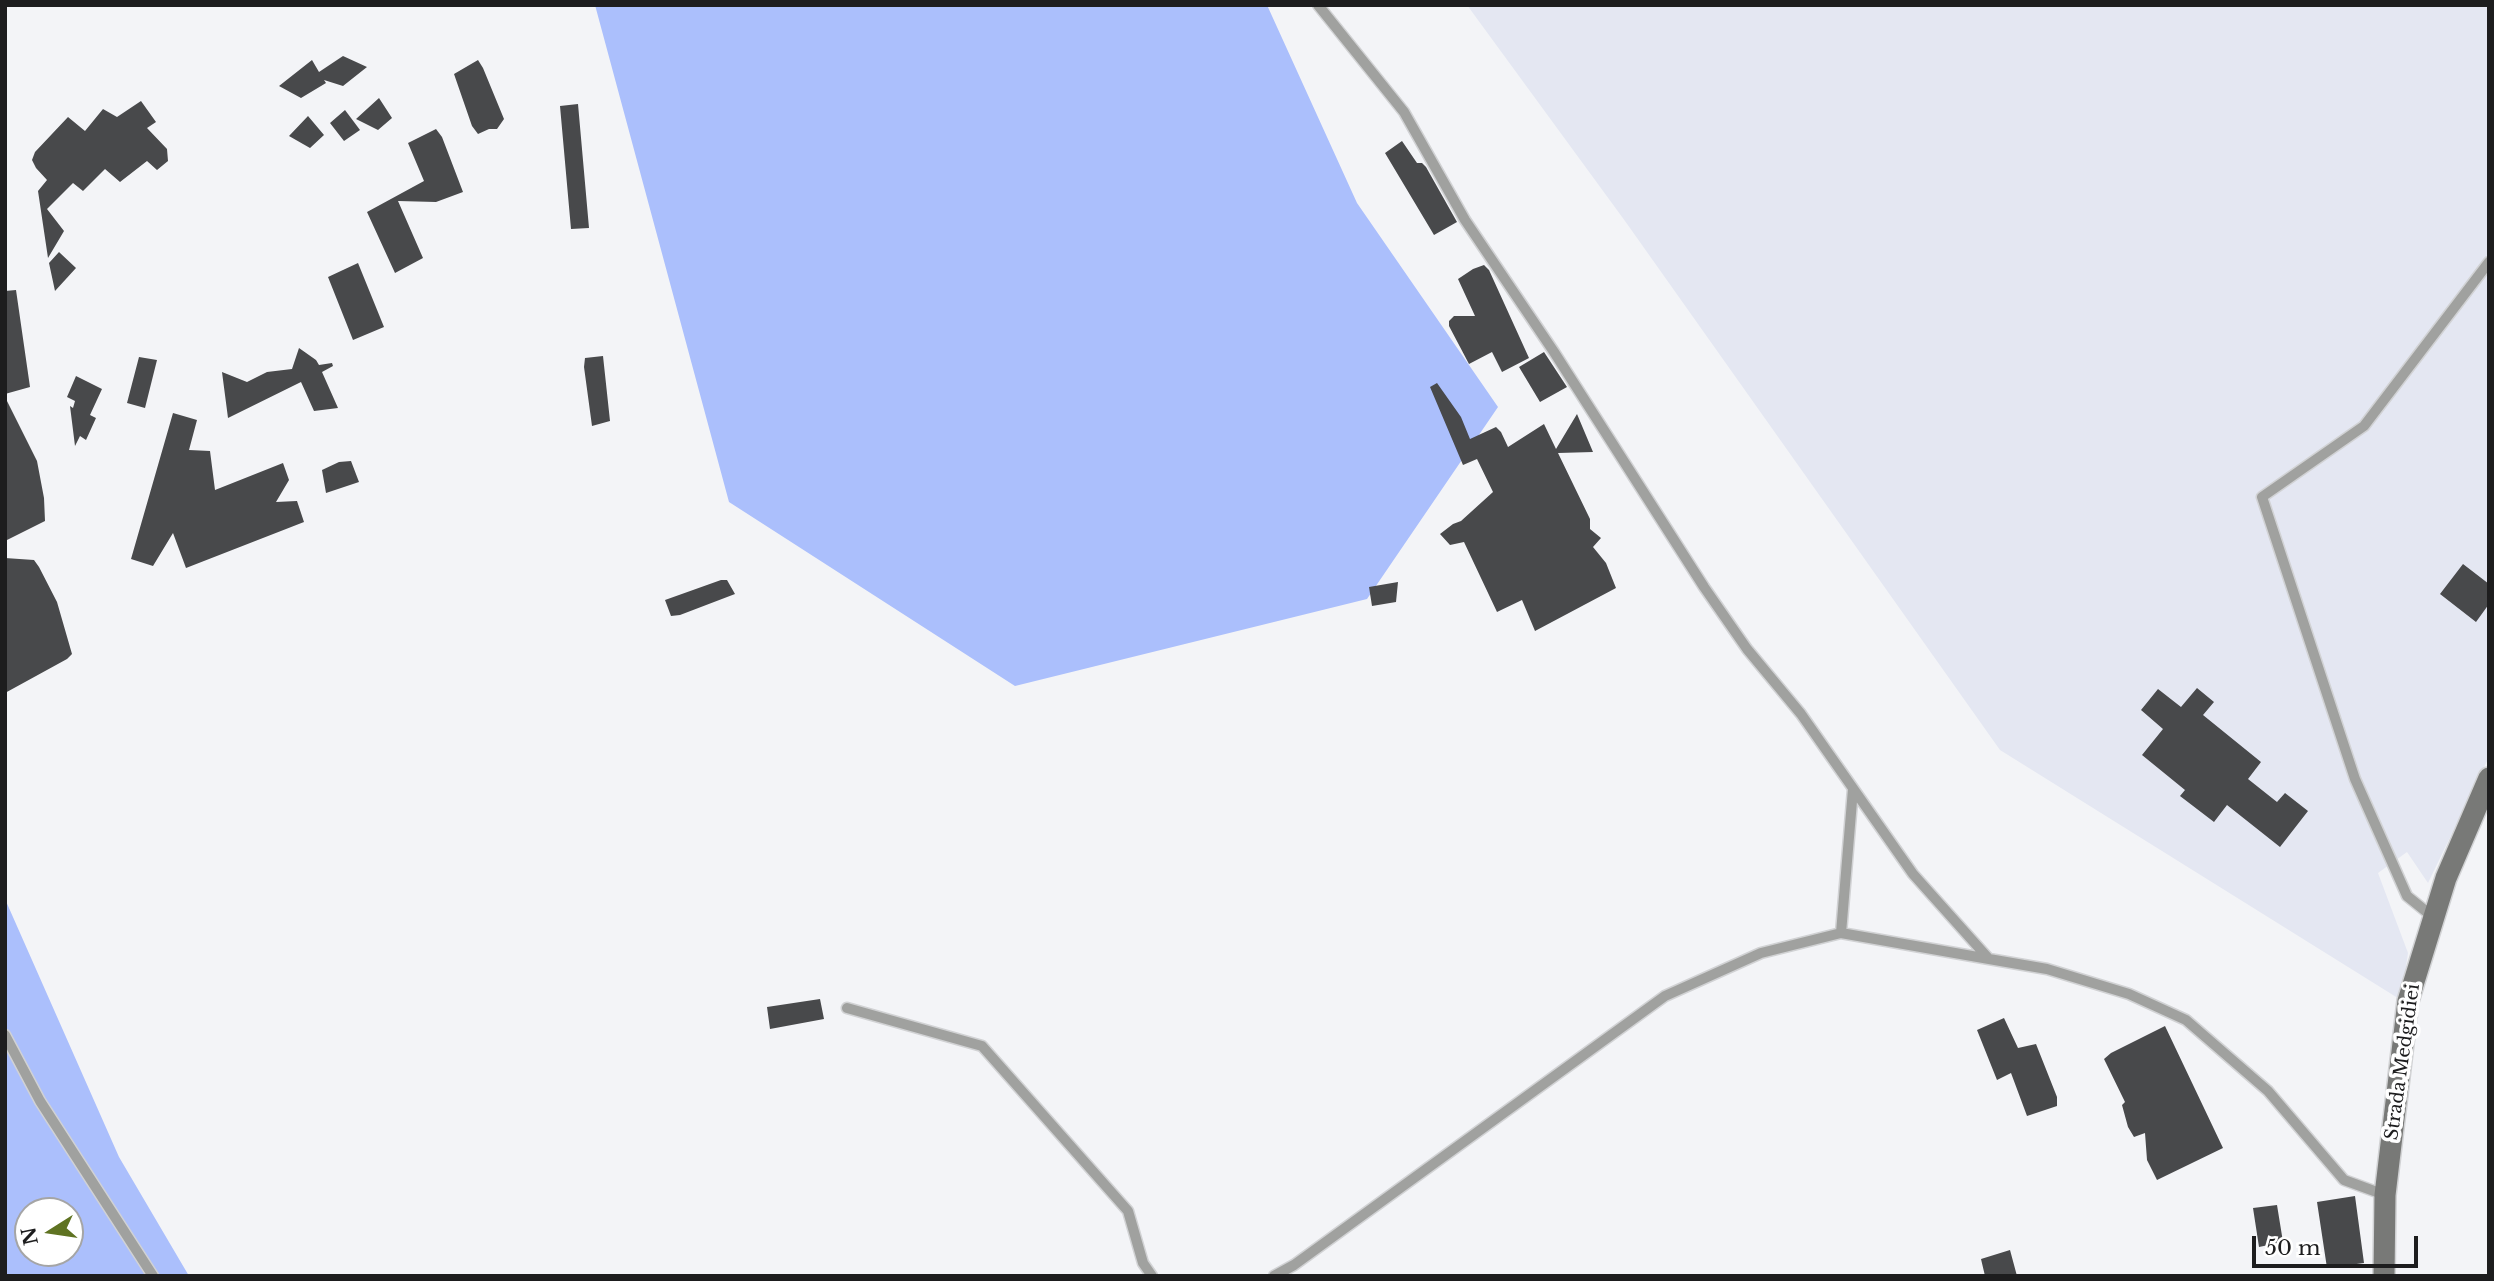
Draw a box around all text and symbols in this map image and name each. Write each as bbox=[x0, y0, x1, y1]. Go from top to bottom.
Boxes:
street label: Strada Medgidiei bbox=[2381, 983, 2425, 1141]
north arrow bbox=[14, 1197, 84, 1267]
scale bar bbox=[2256, 1222, 2422, 1266]
text: N bbox=[17, 1225, 43, 1247]
text: 50 m bbox=[2265, 1235, 2320, 1261]

